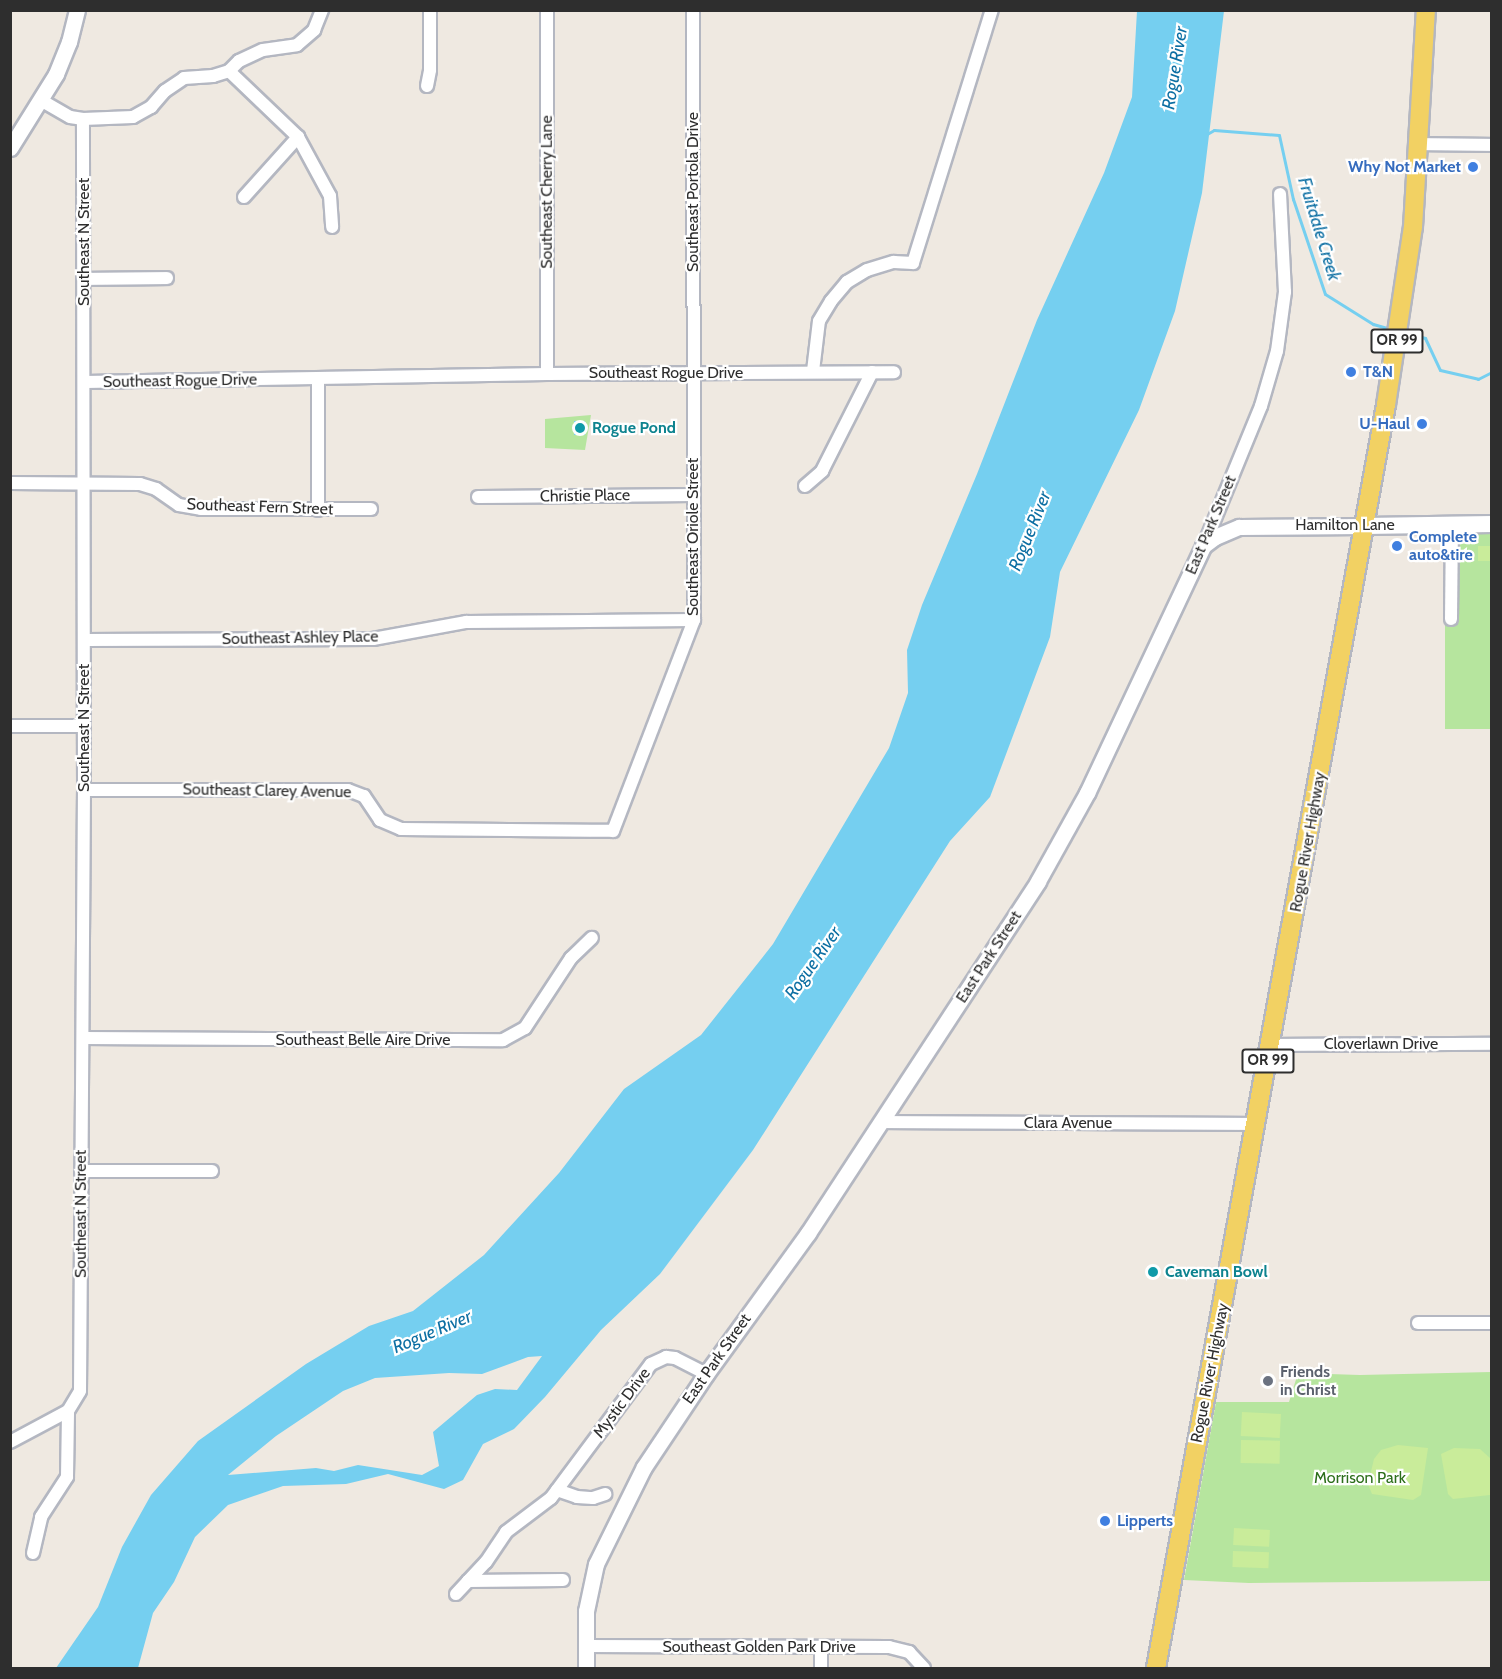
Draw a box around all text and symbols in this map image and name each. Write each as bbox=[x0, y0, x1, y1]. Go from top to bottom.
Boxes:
water label: Rogue River bbox=[1158, 25, 1192, 111]
street label: Southeast Portola Drive bbox=[683, 112, 703, 272]
street label: Southeast Cherry Lane bbox=[537, 115, 557, 269]
place label: Why Not Market bbox=[1348, 157, 1461, 177]
marker: Why Not Market bbox=[1466, 160, 1480, 174]
water label: Fruitdale Creek bbox=[1293, 175, 1345, 283]
street label: Southeast N Street bbox=[74, 178, 94, 306]
road number: OR 99 bbox=[1370, 329, 1424, 353]
place label: T&N bbox=[1363, 362, 1393, 382]
street label: Southeast Rogue Drive bbox=[589, 363, 743, 383]
marker: T&N bbox=[1344, 365, 1358, 379]
street label: Southeast Rogue Drive bbox=[103, 370, 257, 392]
place label: U-Haul bbox=[1359, 414, 1410, 434]
marker: U-Haul bbox=[1415, 417, 1429, 431]
place label: Rogue Pond bbox=[592, 418, 676, 438]
marker: Rogue Pond bbox=[573, 421, 587, 435]
street label: Southeast Oriole Street bbox=[683, 458, 703, 616]
street label: East Park Street bbox=[1182, 473, 1240, 577]
street label: Christie Place bbox=[540, 486, 630, 506]
water label: Rogue River bbox=[1004, 488, 1056, 574]
street label: Southeast Fern Street bbox=[186, 495, 334, 519]
street label: Hamilton Lane bbox=[1295, 515, 1395, 535]
place label: Complete auto&tire bbox=[1409, 527, 1477, 565]
marker: Complete auto&tire bbox=[1390, 539, 1404, 553]
street label: Southeast Ashley Place bbox=[222, 627, 378, 649]
street label: Southeast N Street bbox=[74, 664, 94, 792]
street label: Rogue River Highway bbox=[1286, 770, 1330, 914]
street label: Southeast Clarey Avenue bbox=[182, 780, 352, 802]
street label: East Park Street bbox=[952, 907, 1026, 1007]
water label: Rogue River bbox=[780, 923, 846, 1003]
street label: Southeast Belle Aire Drive bbox=[276, 1030, 450, 1050]
street label: Cloverlawn Drive bbox=[1324, 1034, 1438, 1054]
road number: OR 99 bbox=[1241, 1049, 1295, 1073]
street label: Clara Avenue bbox=[1024, 1113, 1112, 1133]
street label: Southeast N Street bbox=[71, 1150, 91, 1278]
place label: Caveman Bowl bbox=[1165, 1262, 1268, 1282]
marker: Caveman Bowl bbox=[1146, 1265, 1160, 1279]
street label: Rogue River Highway bbox=[1187, 1302, 1233, 1444]
water label: Rogue River bbox=[389, 1306, 475, 1358]
street label: East Park Street bbox=[679, 1310, 755, 1408]
place label: Friends in Christ bbox=[1280, 1362, 1336, 1400]
street label: Mystic Drive bbox=[589, 1364, 655, 1442]
marker: Friends in Christ bbox=[1261, 1374, 1275, 1388]
park label: Morrison Park bbox=[1314, 1468, 1406, 1488]
place label: Lipperts bbox=[1117, 1511, 1173, 1531]
marker: Lipperts bbox=[1098, 1514, 1112, 1528]
street label: Southeast Golden Park Drive bbox=[662, 1637, 856, 1657]

